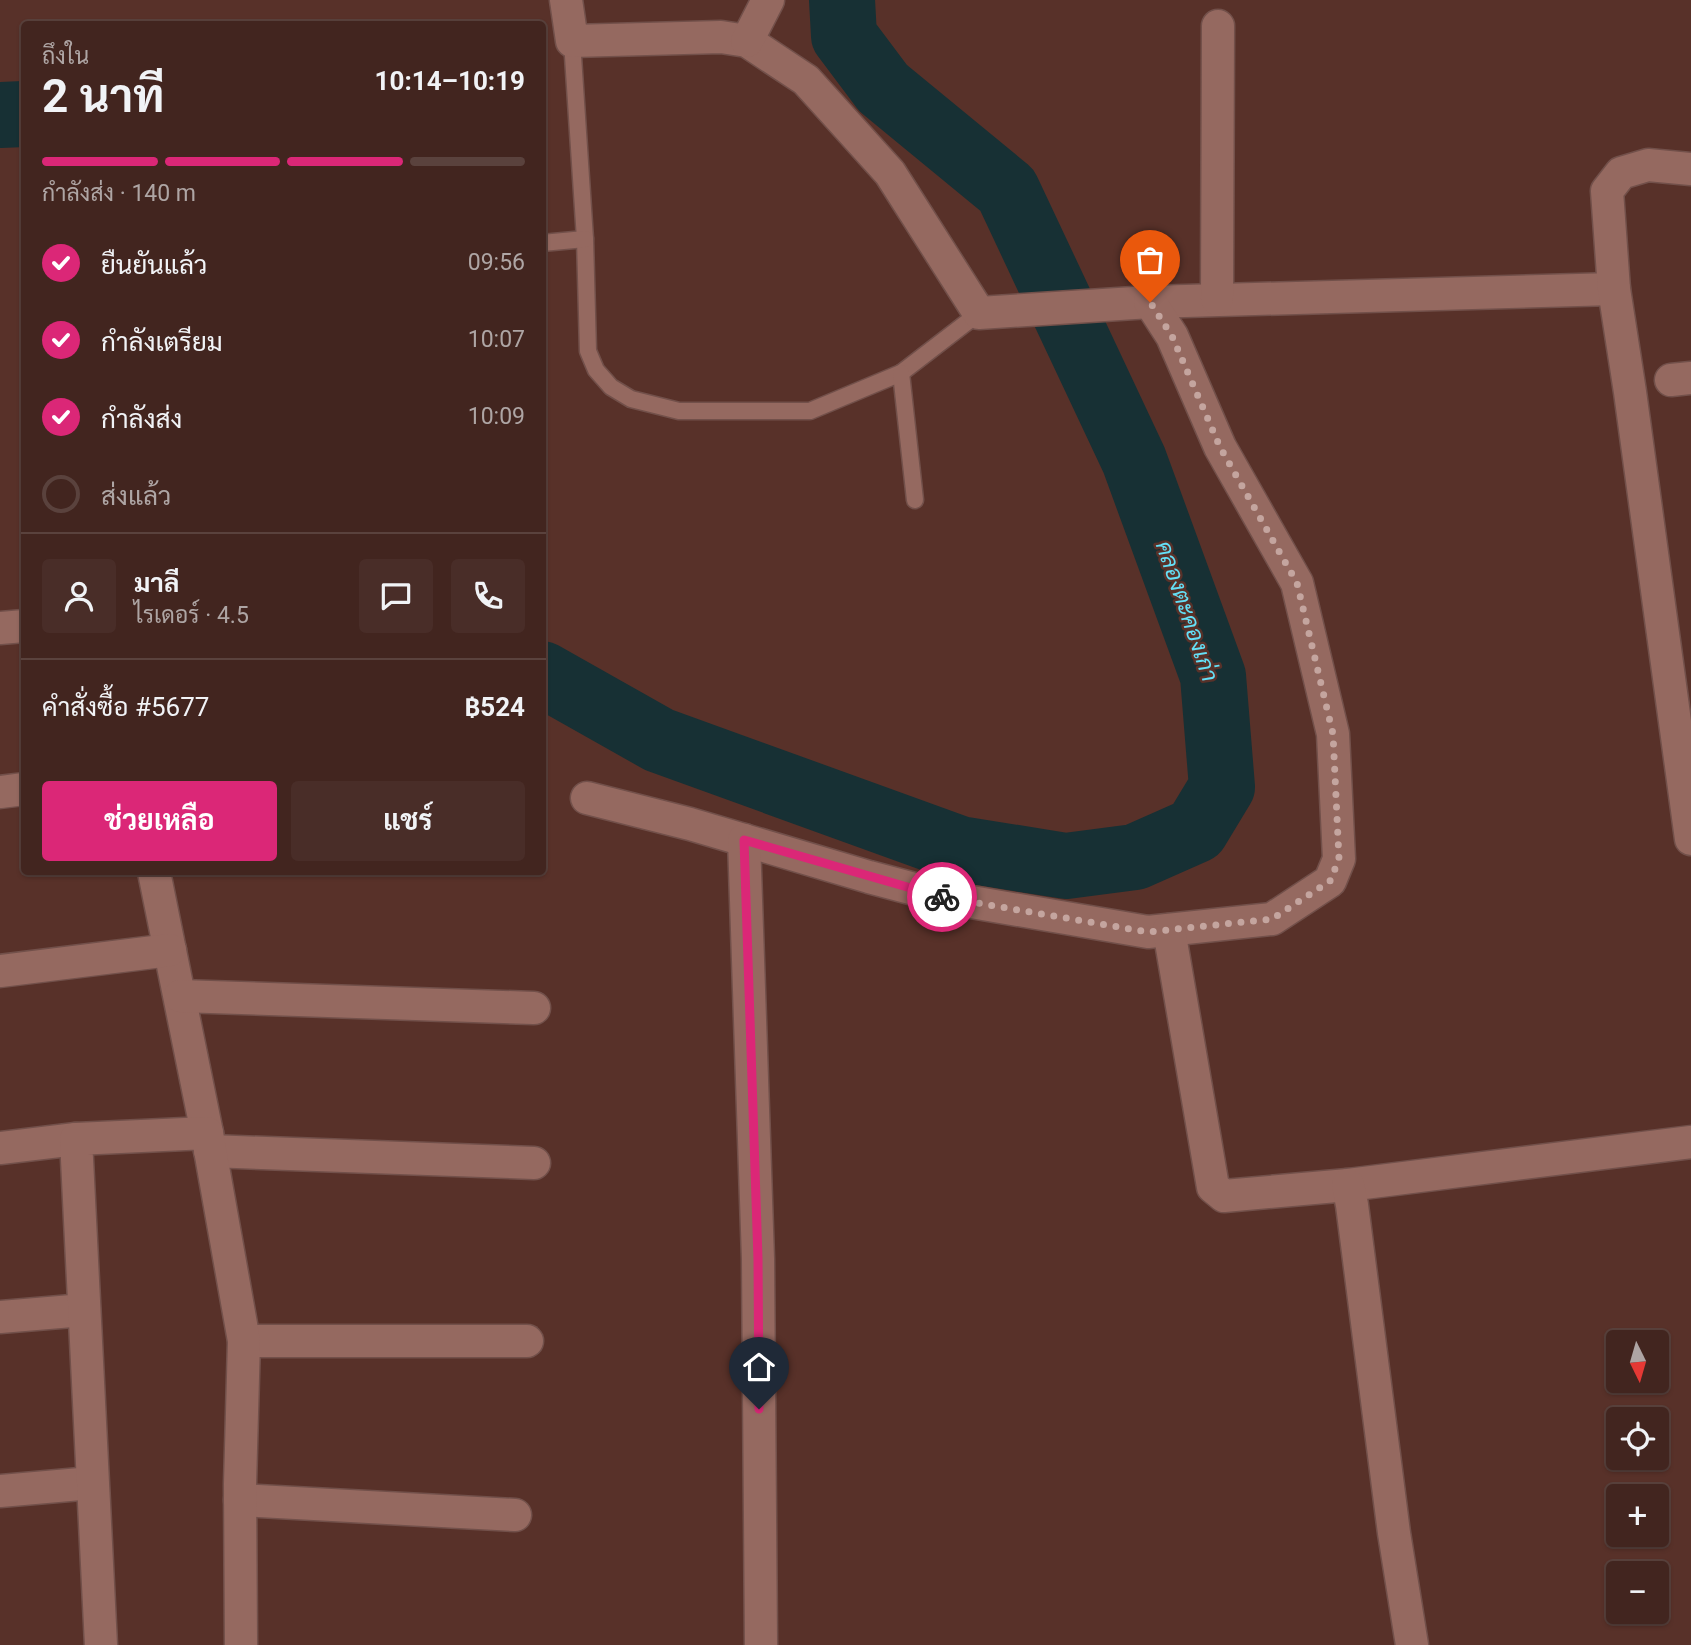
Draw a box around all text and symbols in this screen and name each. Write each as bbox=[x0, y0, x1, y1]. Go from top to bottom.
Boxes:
text: ถึงใน bbox=[42, 43, 89, 70]
text: 10:14–10:19 bbox=[375, 66, 525, 96]
text: 2 นาที bbox=[42, 69, 164, 123]
text: กำลังส่ง · 140 m bbox=[42, 180, 196, 207]
pin bbox=[1120, 230, 1180, 302]
icon: bag bbox=[1131, 241, 1169, 279]
icon: check bbox=[42, 244, 80, 282]
text: 09:56 bbox=[468, 249, 525, 276]
text: ยืนยันแล้ว bbox=[101, 250, 207, 280]
icon: check bbox=[42, 321, 80, 359]
text: 10:07 bbox=[468, 326, 525, 353]
text: กำลังเตรียม bbox=[101, 327, 223, 357]
icon: check bbox=[42, 398, 80, 436]
text: 10:09 bbox=[468, 403, 525, 430]
text: กำลังส่ง bbox=[101, 404, 182, 434]
text: ส่งแล้ว bbox=[101, 481, 171, 511]
water label: คลองตะคองเก่า bbox=[1150, 537, 1224, 685]
button: person bbox=[42, 559, 116, 633]
button: chat bbox=[359, 559, 433, 633]
button: phone bbox=[451, 559, 525, 633]
text: มาลี bbox=[134, 568, 179, 598]
text: ไรเดอร์ · 4.5 bbox=[134, 602, 249, 629]
text: คำสั่งซื้อ #5677 bbox=[42, 692, 209, 722]
text: ฿524 bbox=[465, 692, 525, 722]
button: ช่วยเหลือ bbox=[42, 781, 277, 861]
button: แชร์ bbox=[291, 781, 525, 861]
courier bbox=[907, 862, 977, 932]
icon: bike bbox=[923, 878, 961, 916]
north arrow bbox=[1606, 1330, 1670, 1393]
map controls bbox=[1606, 1330, 1669, 1624]
pin bbox=[729, 1337, 789, 1409]
icon: home bbox=[740, 1348, 778, 1386]
button: locate bbox=[1606, 1407, 1669, 1470]
button: + bbox=[1606, 1484, 1669, 1547]
button: − bbox=[1606, 1561, 1669, 1624]

